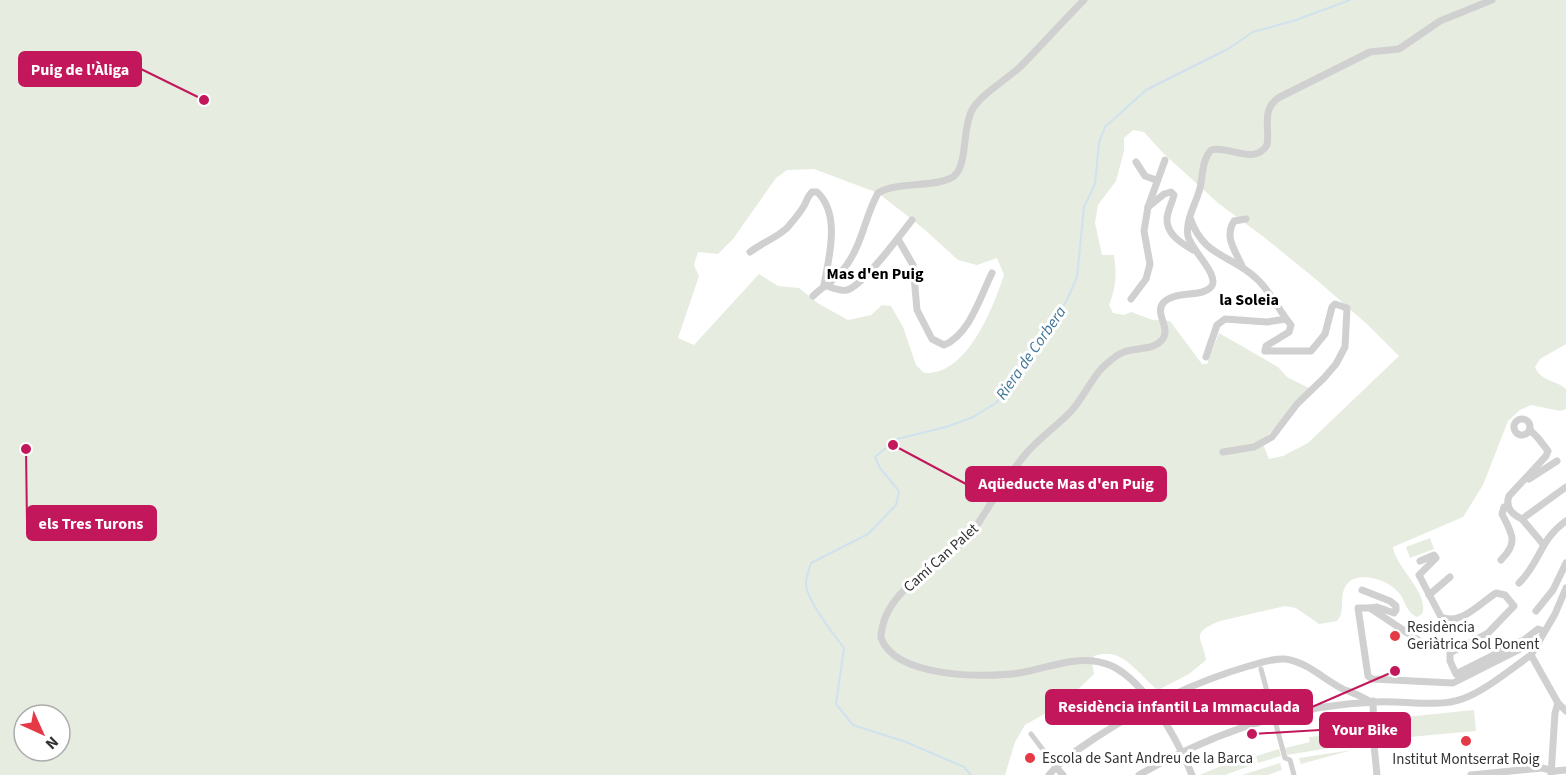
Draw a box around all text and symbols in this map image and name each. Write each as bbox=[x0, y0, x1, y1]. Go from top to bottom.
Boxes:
callout: Puig de l'Àliga bbox=[19, 52, 141, 86]
text: Puig de l'Àliga bbox=[31, 59, 129, 81]
district label: Mas d'en Puig bbox=[827, 263, 924, 285]
district label: la Soleia bbox=[1219, 289, 1279, 311]
water label: Riera de Corbera bbox=[991, 301, 1072, 404]
callout: Aqüeducte Mas d'en Puig bbox=[966, 467, 1166, 501]
text: Aqüeducte Mas d'en Puig bbox=[977, 473, 1154, 495]
callout: els Tres Turons bbox=[27, 506, 156, 540]
text: els Tres Turons bbox=[39, 513, 143, 535]
street label: Camí Can Palet bbox=[899, 519, 983, 597]
place label: Residència Geriàtrica Sol Ponent bbox=[1407, 617, 1539, 655]
marker: Residència Geriàtrica Sol Ponent bbox=[1388, 629, 1402, 643]
callout: Residència infantil La Immaculada bbox=[1046, 690, 1312, 724]
text: Residència infantil La Immaculada bbox=[1058, 696, 1300, 718]
north arrow bbox=[12, 703, 72, 763]
callout: Your Bike bbox=[1320, 713, 1410, 747]
text: Your Bike bbox=[1331, 719, 1398, 741]
text: N bbox=[40, 731, 63, 754]
marker: Institut Montserrat Roig bbox=[1459, 734, 1473, 748]
place label: Escola de Sant Andreu de la Barca bbox=[1042, 748, 1253, 769]
place label: Institut Montserrat Roig bbox=[1392, 749, 1540, 770]
marker: Escola de Sant Andreu de la Barca bbox=[1023, 751, 1037, 765]

